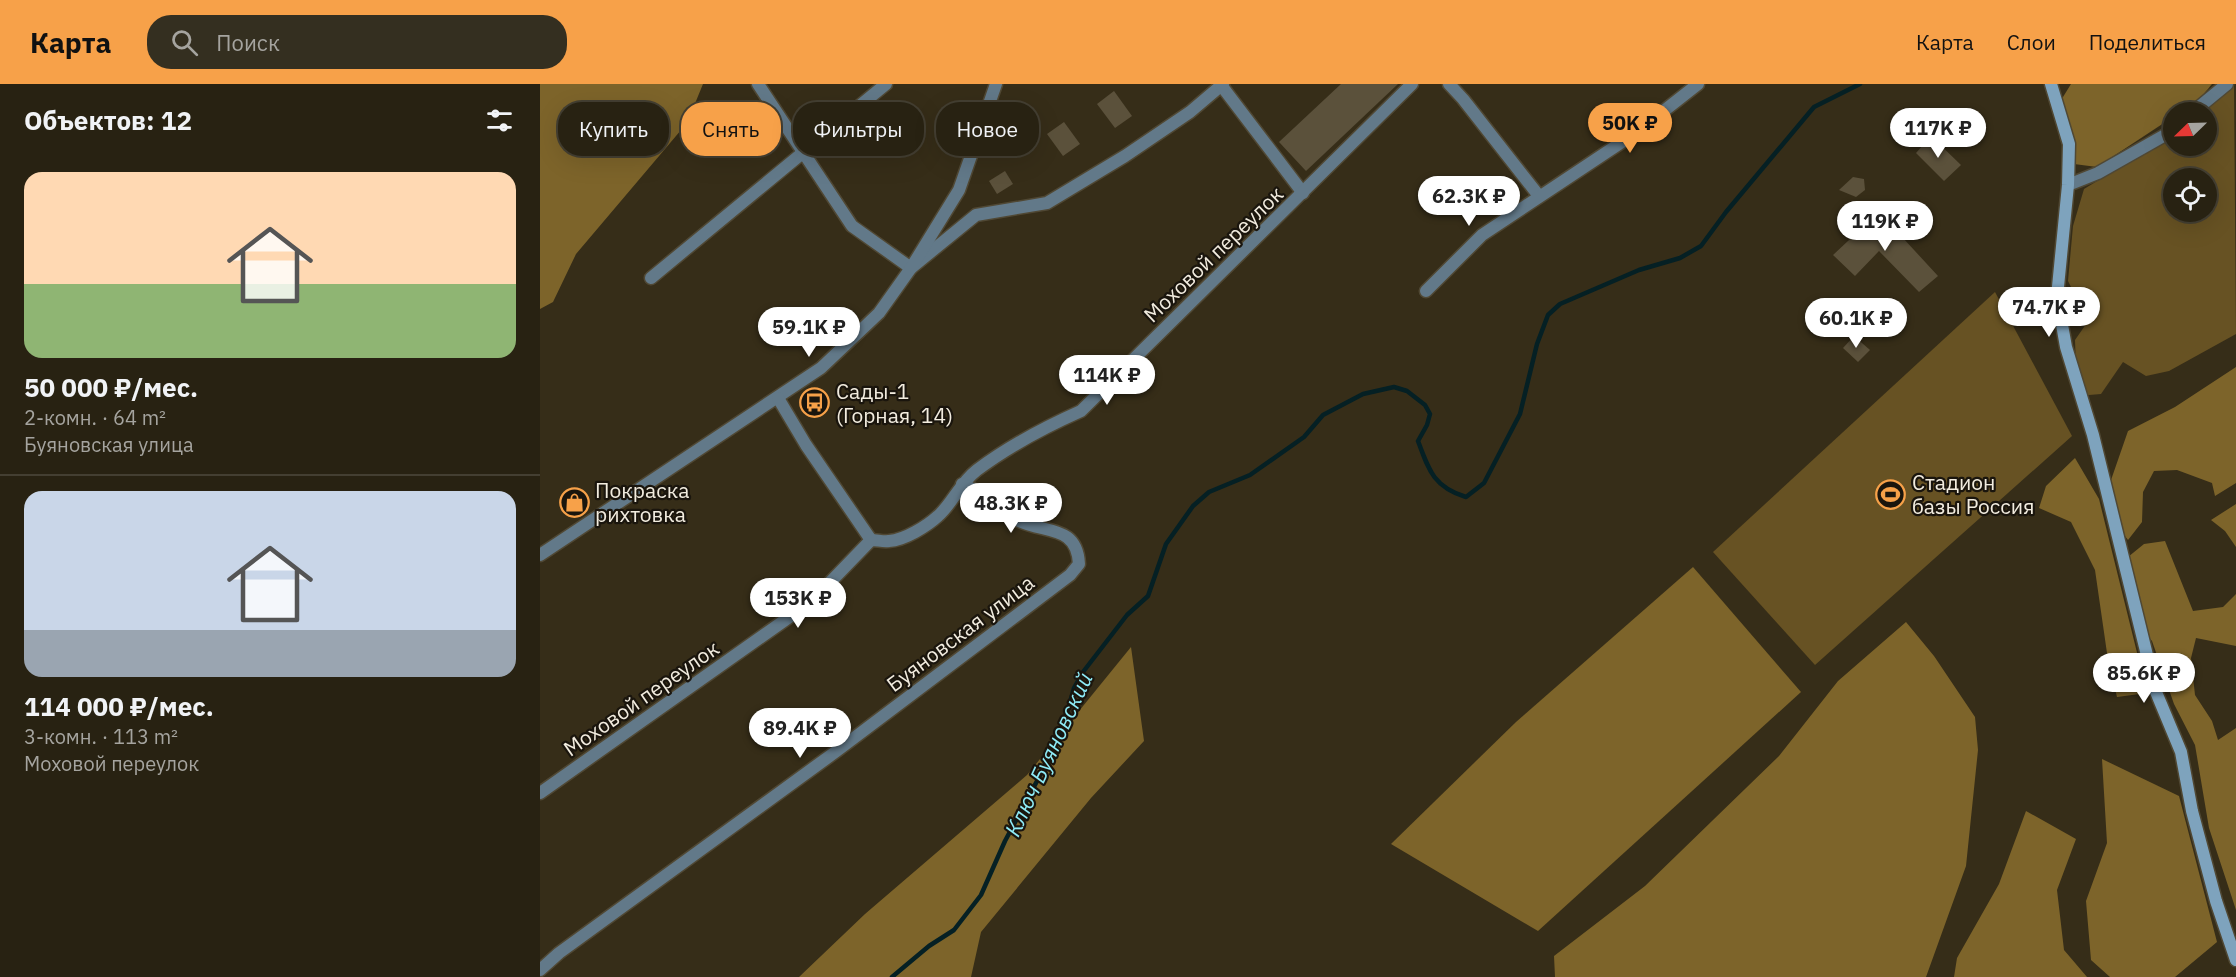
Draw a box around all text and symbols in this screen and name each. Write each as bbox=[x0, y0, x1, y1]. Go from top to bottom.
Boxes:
search box bbox=[147, 15, 567, 69]
text: Карта bbox=[30, 24, 111, 61]
icon: search bbox=[168, 26, 201, 59]
text: Поиск bbox=[216, 28, 280, 57]
text: Карта bbox=[1916, 28, 1974, 56]
text: Слои bbox=[2007, 28, 2056, 56]
text: Поделиться bbox=[2089, 28, 2206, 56]
chip: Купить bbox=[558, 102, 669, 156]
chip: Снять bbox=[681, 102, 781, 156]
chip: Фильтры bbox=[793, 102, 924, 156]
chip: Новое bbox=[936, 102, 1039, 156]
north arrow bbox=[2163, 102, 2217, 156]
map controls bbox=[2163, 102, 2217, 222]
text: Объектов: 12 bbox=[24, 103, 192, 137]
pin: 50K ₽ bbox=[1588, 103, 1672, 154]
icon: filters bbox=[483, 104, 516, 137]
pin: 117K ₽ bbox=[1889, 108, 1987, 159]
text: 50K ₽ bbox=[1602, 109, 1658, 136]
text: 117K ₽ bbox=[1904, 114, 1972, 141]
button: locate bbox=[2163, 168, 2217, 222]
pin: 62.3K ₽ bbox=[1414, 176, 1524, 227]
street label: Моховой переулок bbox=[1137, 180, 1289, 328]
text: 62.3K ₽ bbox=[1432, 182, 1506, 209]
pin: 119K ₽ bbox=[1836, 201, 1934, 252]
text: 119K ₽ bbox=[1851, 207, 1919, 234]
icon: home bbox=[216, 211, 324, 319]
pin: 74.7K ₽ bbox=[1994, 287, 2104, 338]
text: 74.7K ₽ bbox=[2012, 293, 2086, 320]
pin: 60.1K ₽ bbox=[1801, 298, 1911, 349]
text: 60.1K ₽ bbox=[1819, 304, 1893, 331]
pin: 59.1K ₽ bbox=[754, 307, 864, 358]
text: 59.1K ₽ bbox=[772, 313, 846, 340]
pin: 114K ₽ bbox=[1058, 355, 1156, 406]
text: 114K ₽ bbox=[1073, 361, 1141, 388]
text: 50 000 ₽/мес. bbox=[24, 370, 198, 404]
place label: Сады-1 (Горная, 14) bbox=[836, 377, 953, 429]
bus stop icon: Сады-1 (Горная, 14) bbox=[799, 387, 831, 419]
text: 2-комн. · 64 m² bbox=[24, 404, 166, 431]
text: Буяновская улица bbox=[24, 431, 194, 458]
place label: Стадион базы Россия bbox=[1912, 468, 2034, 520]
place label: Покраска рихтовка bbox=[595, 476, 689, 528]
sports icon: Стадион базы Россия bbox=[1875, 478, 1907, 510]
pin: 48.3K ₽ bbox=[956, 483, 1066, 534]
shop icon: Покраска рихтовка bbox=[558, 486, 590, 518]
text: 48.3K ₽ bbox=[974, 489, 1048, 516]
icon: home bbox=[216, 530, 324, 638]
street label: Буяновская улица bbox=[880, 568, 1040, 698]
pin: 153K ₽ bbox=[749, 578, 847, 629]
text: 153K ₽ bbox=[764, 584, 832, 611]
street label: Моховой переулок bbox=[558, 634, 724, 762]
pin: 85.6K ₽ bbox=[2089, 653, 2199, 704]
text: 85.6K ₽ bbox=[2107, 659, 2181, 686]
water label: Ключ Буяновский bbox=[997, 667, 1099, 841]
text: 114 000 ₽/мес. bbox=[24, 689, 214, 723]
pin: 89.4K ₽ bbox=[745, 708, 855, 759]
text: 89.4K ₽ bbox=[763, 714, 837, 741]
text: 3-комн. · 113 m² bbox=[24, 723, 178, 750]
text: Моховой переулок bbox=[24, 750, 199, 777]

